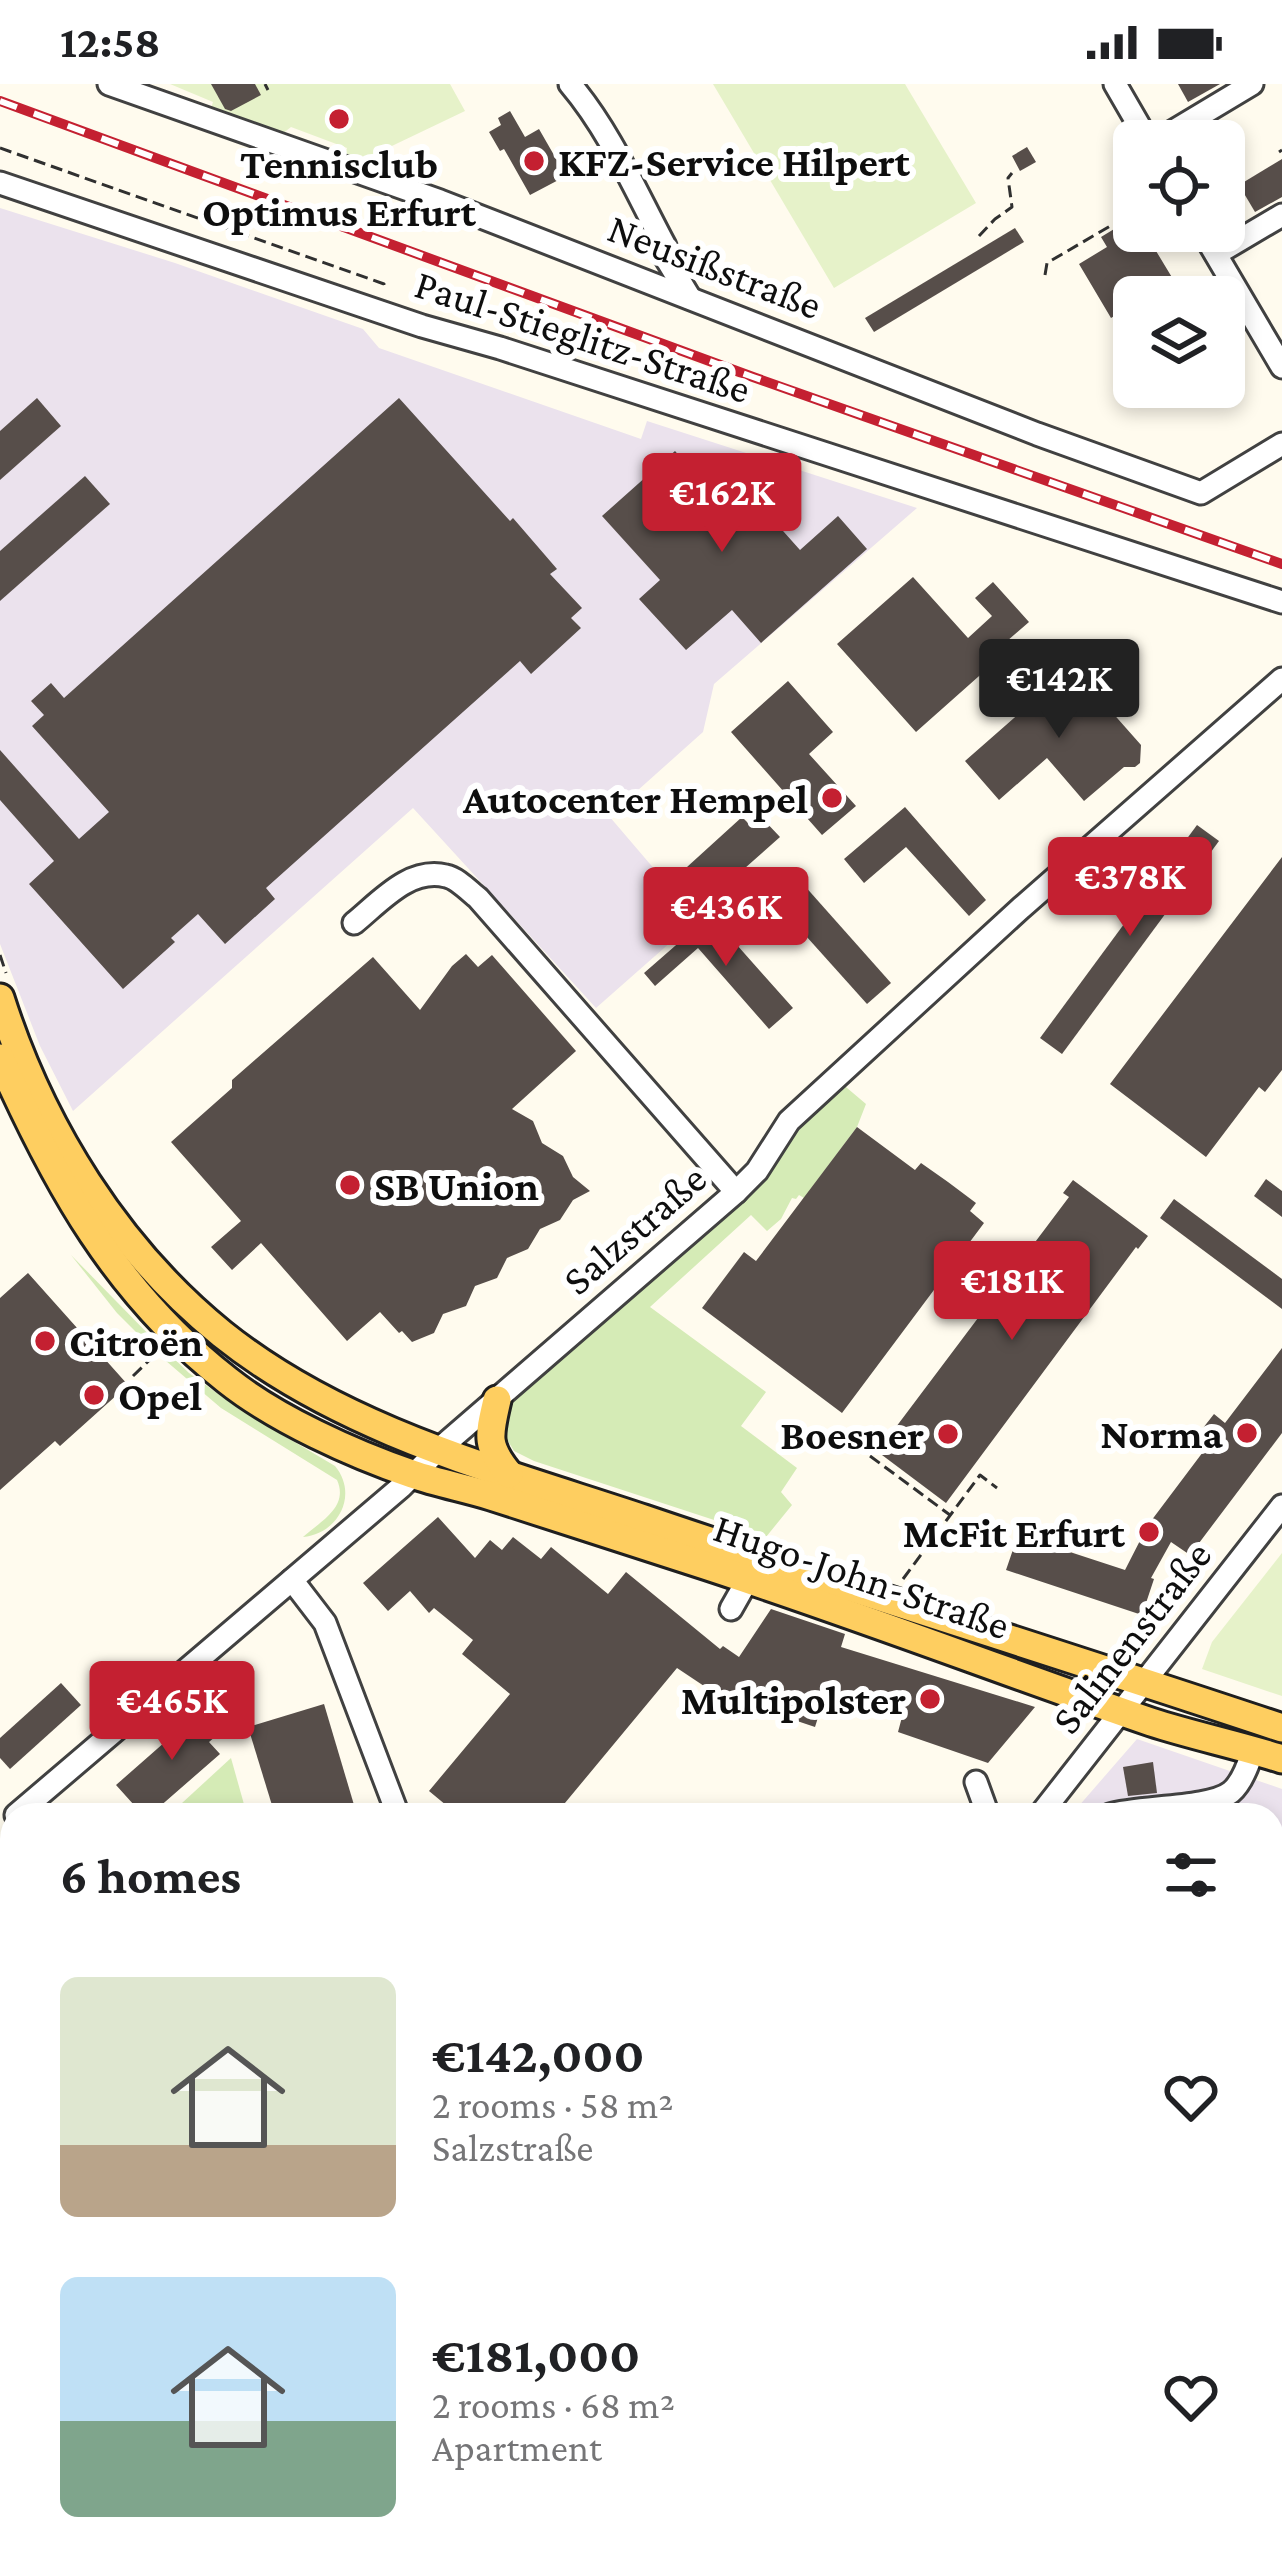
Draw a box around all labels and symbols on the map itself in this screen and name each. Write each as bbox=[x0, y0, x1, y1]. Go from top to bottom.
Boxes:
marker: Tennisclub Optimus Erfurt bbox=[326, 106, 352, 132]
place label: KFZ-Service Hilpert bbox=[558, 138, 911, 185]
place label: Tennisclub Optimus Erfurt bbox=[202, 140, 477, 235]
marker: KFZ-Service Hilpert bbox=[521, 148, 547, 174]
street label: Neusißstraße bbox=[602, 204, 828, 328]
street label: Paul-Stieglitz-Straße bbox=[410, 260, 756, 412]
pin: €162K bbox=[638, 453, 806, 555]
pin: €142K bbox=[975, 639, 1143, 741]
place label: Autocenter Hempel bbox=[462, 775, 808, 822]
marker: Autocenter Hempel bbox=[819, 785, 845, 811]
pin: €378K bbox=[1046, 837, 1214, 939]
pin: €436K bbox=[642, 867, 810, 969]
street label: Salzstraße bbox=[553, 1154, 715, 1304]
place label: SB Union bbox=[374, 1162, 539, 1209]
marker: SB Union bbox=[337, 1172, 363, 1198]
pin: €181K bbox=[928, 1241, 1096, 1343]
place label: Citroën bbox=[69, 1318, 203, 1365]
marker: Citroën bbox=[32, 1328, 58, 1354]
place label: Opel bbox=[118, 1372, 202, 1419]
marker: Opel bbox=[81, 1382, 107, 1408]
place label: Norma bbox=[1100, 1410, 1224, 1457]
place label: Boesner bbox=[780, 1411, 924, 1458]
marker: Norma bbox=[1234, 1420, 1260, 1446]
marker: Boesner bbox=[935, 1421, 961, 1447]
street label: Hugo-John-Straße bbox=[708, 1503, 1016, 1649]
place label: McFit Erfurt bbox=[903, 1509, 1126, 1556]
marker: McFit Erfurt bbox=[1136, 1519, 1162, 1545]
street label: Salinenstraße bbox=[1042, 1532, 1220, 1742]
pin: €465K bbox=[88, 1661, 256, 1763]
place label: Multipolster bbox=[681, 1676, 906, 1723]
marker: Multipolster bbox=[917, 1686, 943, 1712]

